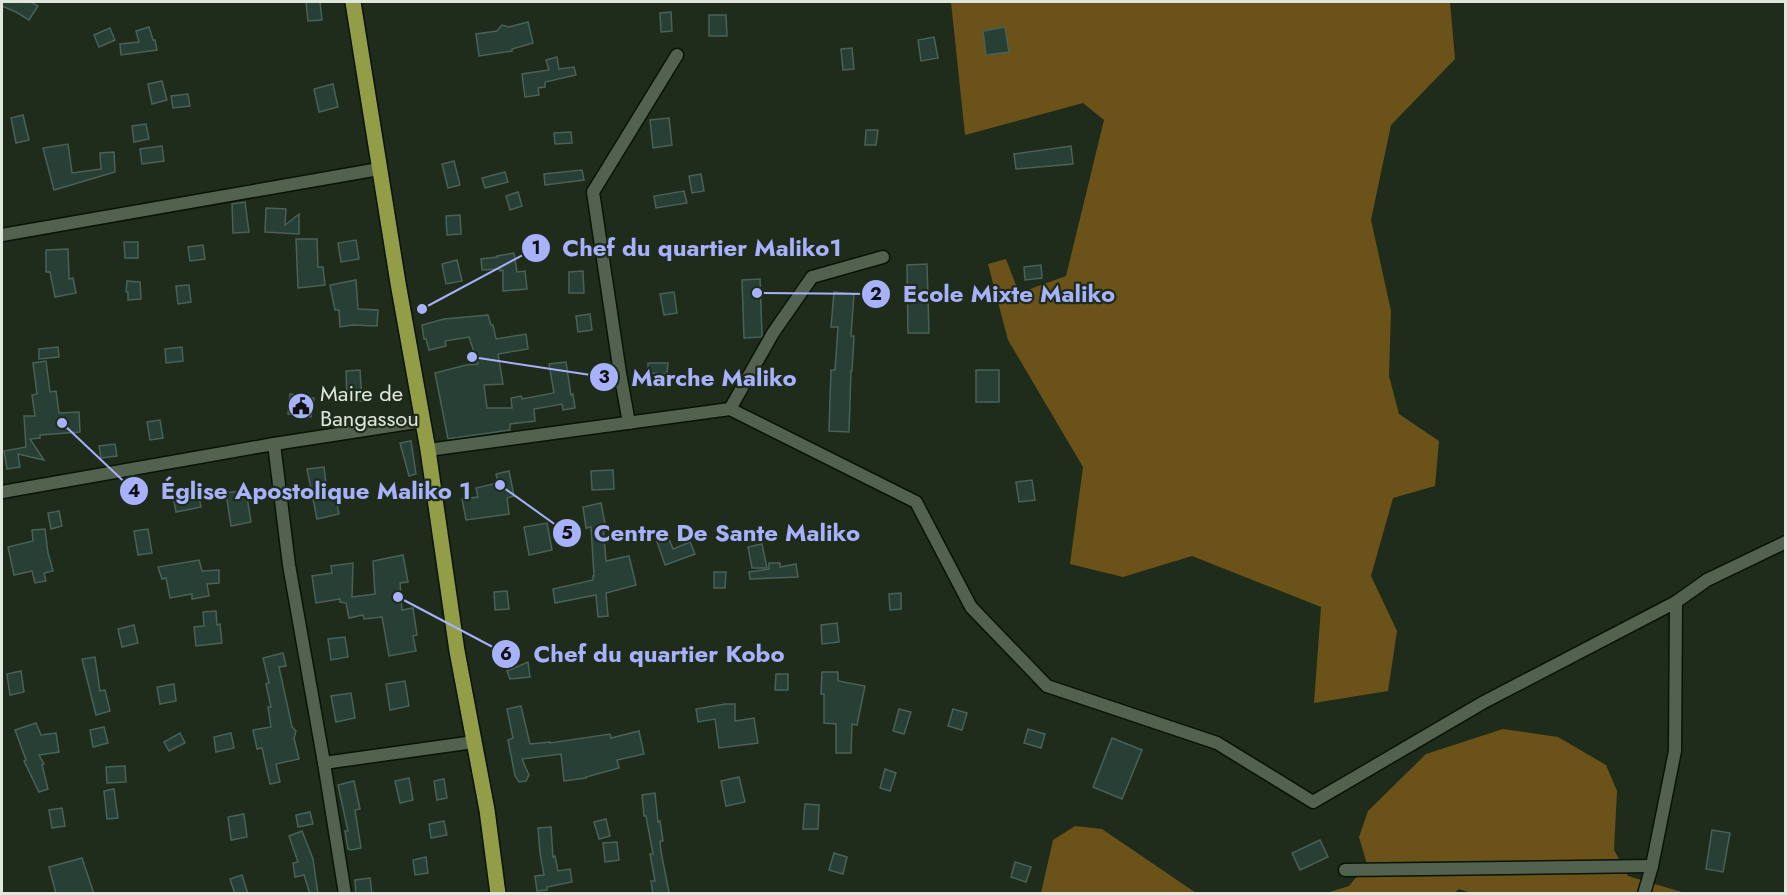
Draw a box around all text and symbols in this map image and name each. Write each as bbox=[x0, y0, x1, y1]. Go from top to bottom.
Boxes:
callout: Chef du quartier Maliko1 bbox=[521, 227, 854, 269]
text: Chef du quartier Maliko1 bbox=[562, 230, 842, 265]
text: 1 bbox=[531, 235, 541, 261]
callout: Ecole Mixte Maliko bbox=[861, 273, 1127, 315]
text: Ecole Mixte Maliko bbox=[903, 276, 1115, 311]
text: 2 bbox=[870, 281, 882, 307]
callout: Marche Maliko bbox=[589, 356, 809, 398]
text: Marche Maliko bbox=[631, 360, 797, 395]
text: 3 bbox=[598, 364, 610, 390]
place label: Maire de Bangassou bbox=[320, 377, 419, 434]
public building icon: Maire de Bangassou bbox=[286, 391, 316, 421]
callout: Église Apostolique Maliko 1 bbox=[119, 470, 484, 512]
text: Église Apostolique Maliko 1 bbox=[161, 473, 471, 508]
text: 4 bbox=[128, 478, 140, 504]
callout: Centre De Sante Maliko bbox=[552, 512, 872, 554]
text: Centre De Sante Maliko bbox=[594, 515, 860, 550]
text: 5 bbox=[561, 520, 573, 546]
callout: Chef du quartier Kobo bbox=[491, 633, 796, 675]
text: Chef du quartier Kobo bbox=[533, 636, 785, 671]
text: 6 bbox=[500, 641, 512, 667]

